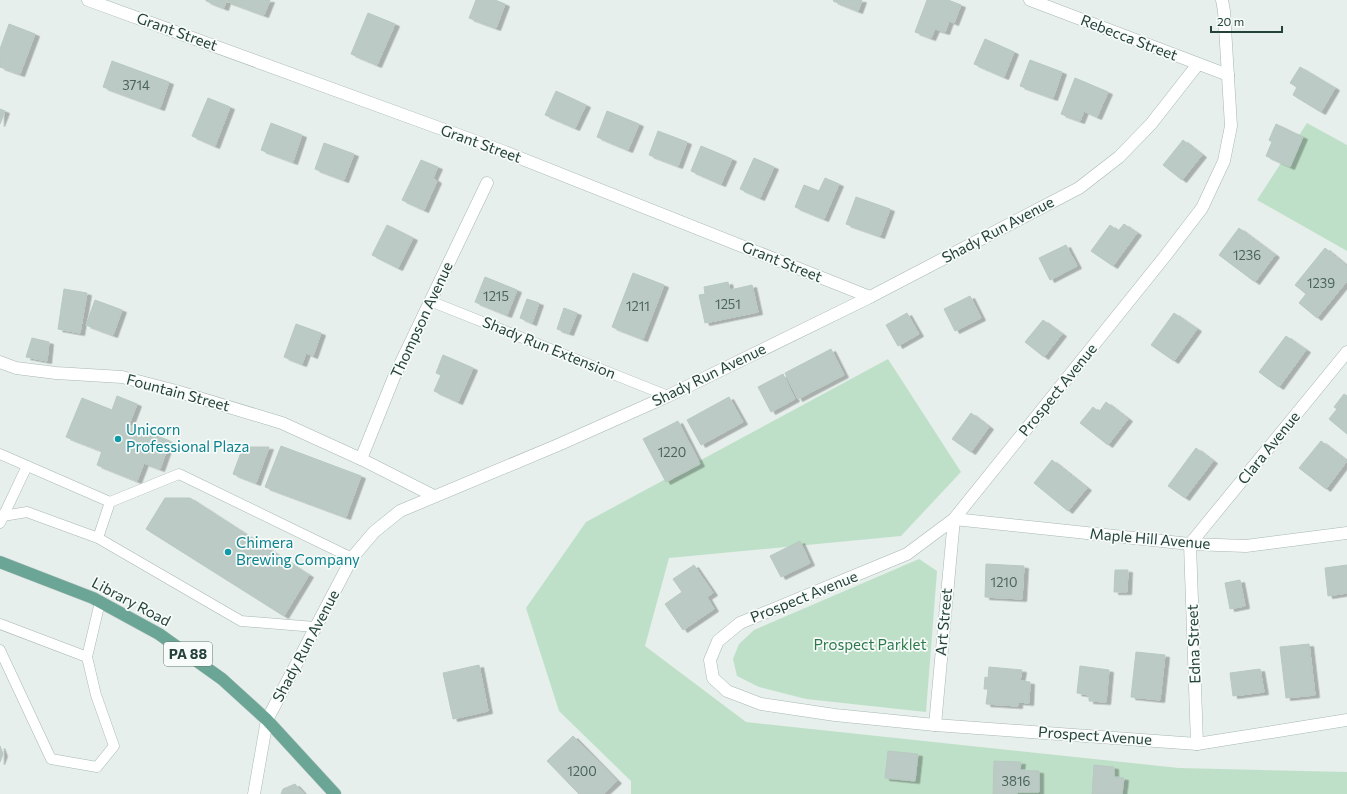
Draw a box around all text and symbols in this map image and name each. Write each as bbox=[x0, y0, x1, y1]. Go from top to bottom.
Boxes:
street label: Grant Street bbox=[134, 8, 220, 54]
scale bar bbox=[1211, 8, 1282, 34]
street label: Rebecca Street bbox=[1078, 10, 1180, 64]
text: 20 m bbox=[1217, 14, 1244, 28]
house number: 3714 bbox=[122, 77, 150, 93]
street label: Grant Street bbox=[438, 120, 524, 166]
street label: Shady Run Avenue bbox=[938, 192, 1057, 266]
street label: Grant Street bbox=[740, 237, 825, 285]
house number: 1236 bbox=[1233, 247, 1261, 263]
street label: Thompson Avenue bbox=[386, 258, 456, 381]
house number: 1239 bbox=[1307, 275, 1335, 291]
house number: 1215 bbox=[483, 288, 509, 304]
house number: 1251 bbox=[715, 296, 741, 312]
house number: 1211 bbox=[626, 298, 650, 314]
street label: Shady Run Extension bbox=[480, 312, 619, 382]
street label: Shady Run Avenue bbox=[649, 339, 768, 409]
street label: Prospect Avenue bbox=[1014, 339, 1100, 439]
street label: Fountain Street bbox=[125, 370, 232, 414]
street label: Clara Avenue bbox=[1233, 407, 1303, 487]
place label: Unicorn Professional Plaza bbox=[126, 420, 249, 455]
marker: Unicorn Professional Plaza bbox=[113, 434, 123, 444]
house number: 1220 bbox=[658, 444, 686, 460]
street label: Maple Hill Avenue bbox=[1089, 524, 1211, 552]
place label: Chimera Brewing Company bbox=[236, 533, 360, 568]
marker: Chimera Brewing Company bbox=[223, 547, 233, 557]
street label: Prospect Avenue bbox=[747, 566, 860, 626]
street label: Library Road bbox=[89, 573, 174, 629]
house number: 1210 bbox=[991, 574, 1017, 590]
street label: Shady Run Avenue bbox=[268, 586, 342, 705]
street label: Art Street bbox=[931, 587, 955, 656]
street label: Edna Street bbox=[1183, 604, 1203, 684]
park label: Prospect Parklet bbox=[813, 635, 927, 653]
road number: PA 88 bbox=[164, 642, 212, 666]
street label: Prospect Avenue bbox=[1038, 722, 1153, 748]
house number: 1200 bbox=[567, 763, 597, 779]
house number: 3816 bbox=[1002, 773, 1030, 789]

